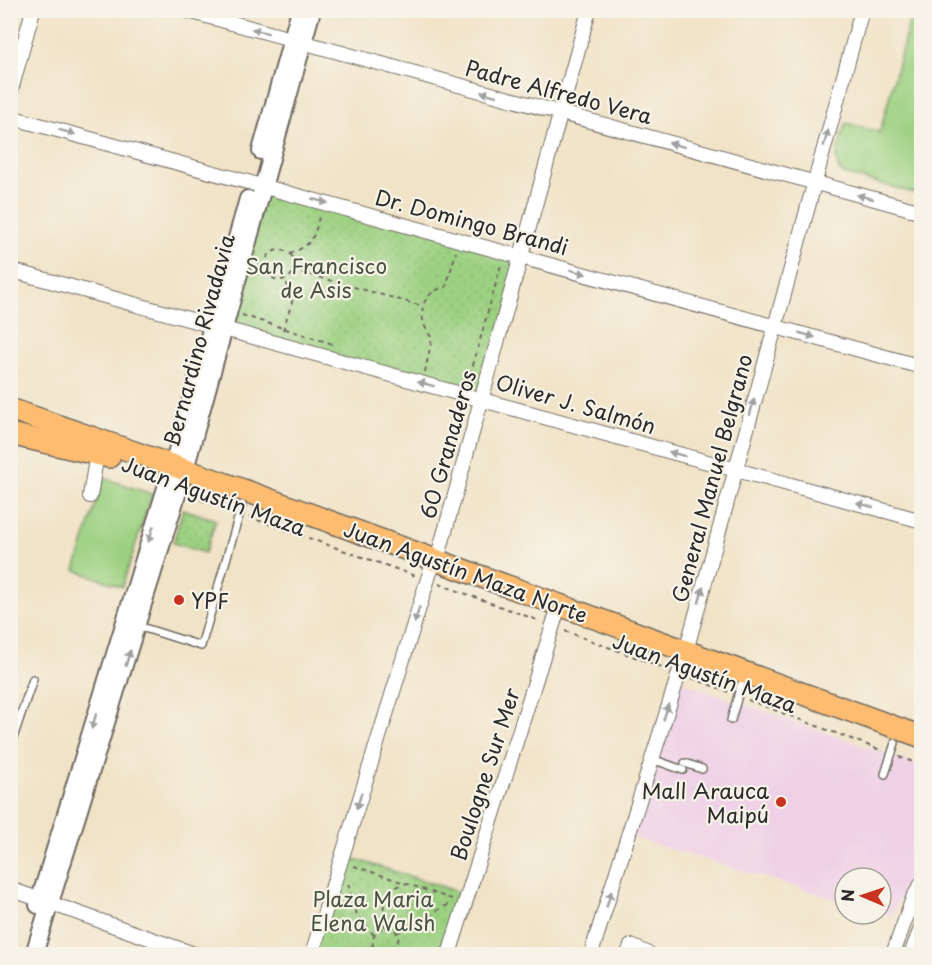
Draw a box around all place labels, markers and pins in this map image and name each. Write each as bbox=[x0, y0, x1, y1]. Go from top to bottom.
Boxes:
place label: YPF bbox=[191, 584, 229, 616]
marker: YPF bbox=[172, 593, 186, 607]
place label: Mall Arauca Maipú bbox=[642, 774, 769, 830]
marker: Mall Arauca Maipú bbox=[774, 795, 788, 809]

